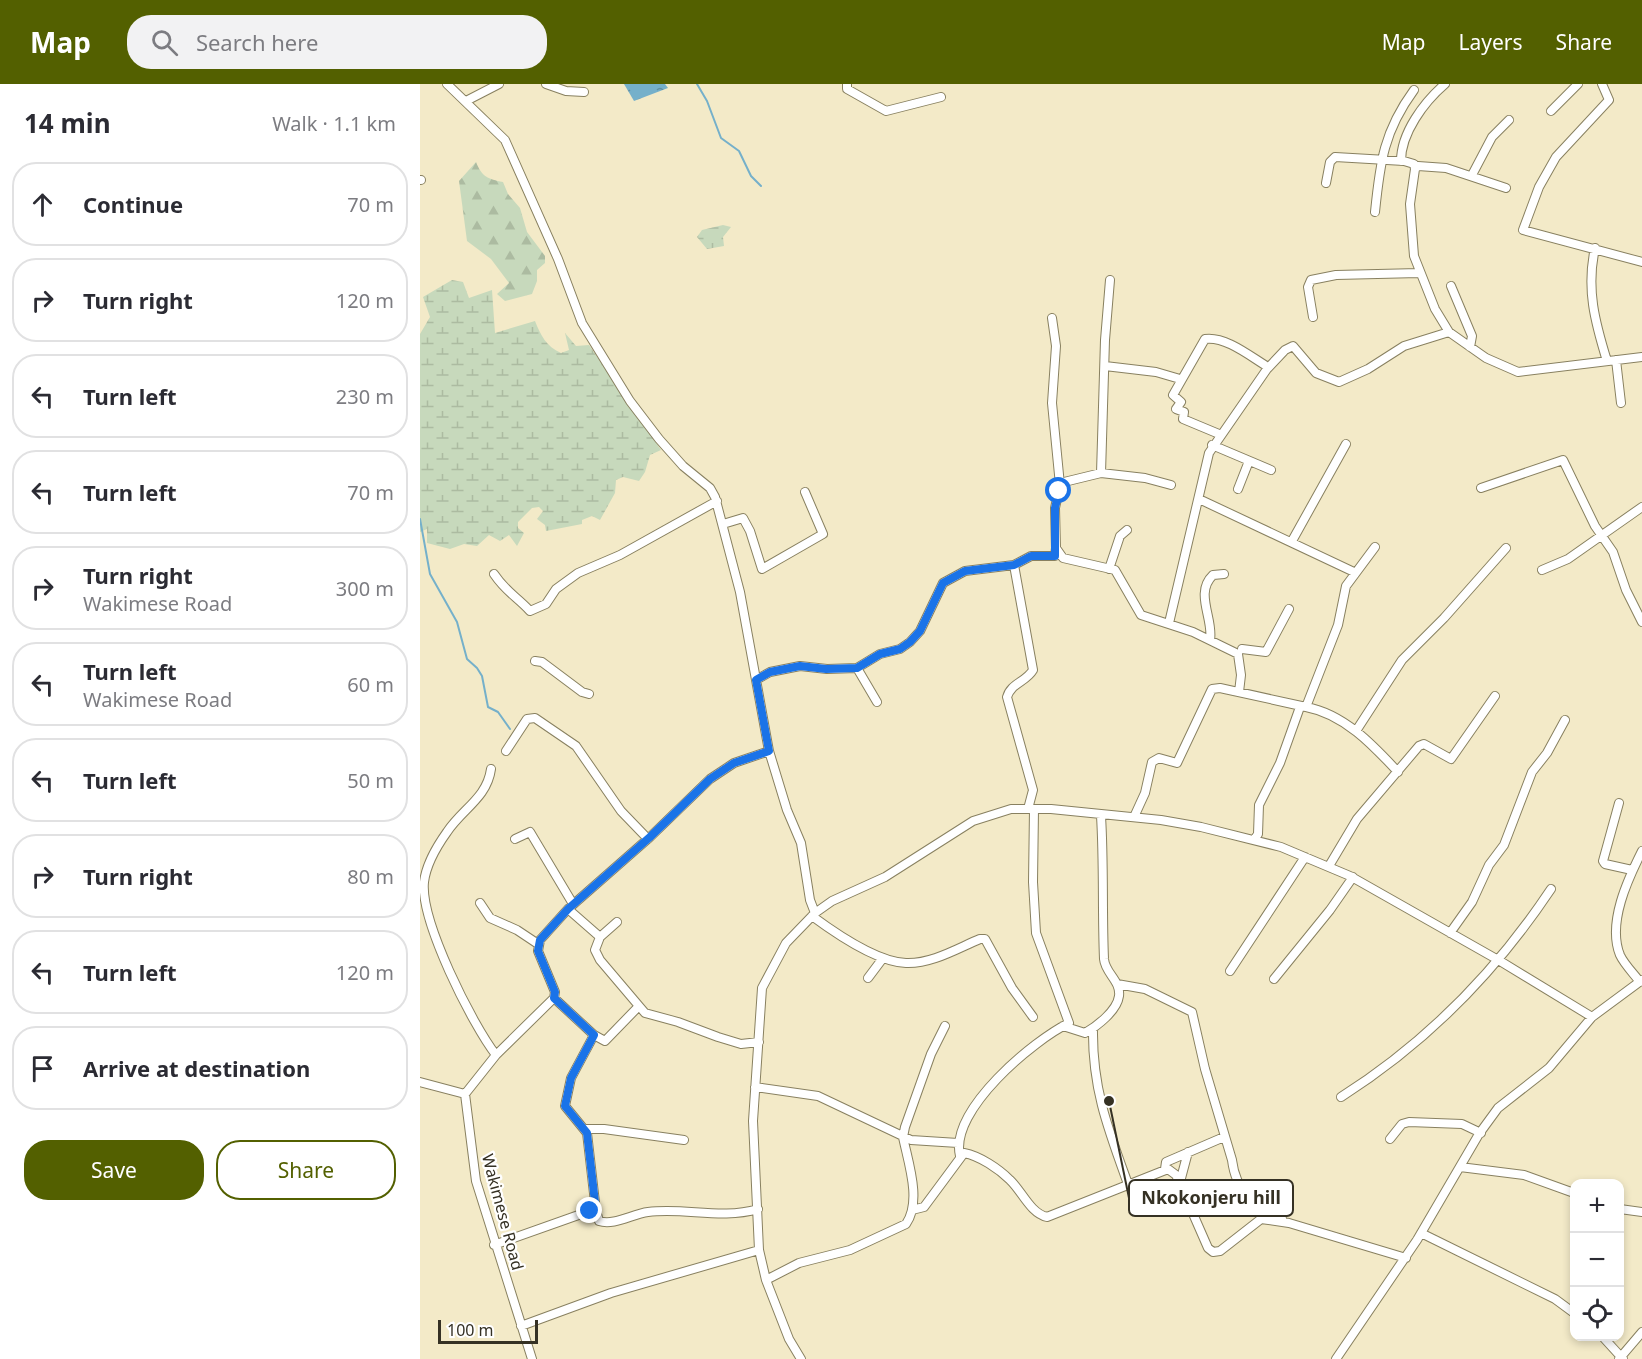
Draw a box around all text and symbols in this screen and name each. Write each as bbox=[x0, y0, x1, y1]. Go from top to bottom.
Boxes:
search box bbox=[127, 15, 547, 69]
text: Map bbox=[30, 23, 91, 61]
icon: search bbox=[148, 26, 181, 59]
text: Search here bbox=[196, 27, 318, 57]
text: Map bbox=[1382, 28, 1426, 56]
text: Layers bbox=[1459, 28, 1523, 56]
text: Share bbox=[1556, 28, 1612, 56]
text: 14 min bbox=[24, 105, 111, 141]
text: Walk · 1.1 km bbox=[272, 110, 396, 137]
icon: ahead bbox=[26, 188, 59, 221]
text: Continue bbox=[83, 189, 183, 219]
text: 70 m bbox=[347, 191, 394, 218]
icon: right bbox=[26, 284, 59, 317]
text: Turn right bbox=[83, 285, 193, 315]
text: 120 m bbox=[336, 287, 394, 314]
icon: left bbox=[26, 380, 59, 413]
text: Turn left bbox=[83, 381, 177, 411]
text: 230 m bbox=[336, 383, 394, 410]
icon: left bbox=[26, 476, 59, 509]
text: Turn left bbox=[83, 477, 177, 507]
route start bbox=[1045, 477, 1071, 503]
text: 70 m bbox=[347, 479, 394, 506]
text: Turn right bbox=[83, 560, 193, 590]
icon: right bbox=[26, 572, 59, 605]
text: 300 m bbox=[336, 575, 394, 602]
text: Wakimese Road bbox=[83, 590, 232, 617]
text: Turn left bbox=[83, 656, 177, 686]
icon: left bbox=[26, 668, 59, 701]
text: 60 m bbox=[347, 671, 394, 698]
text: Wakimese Road bbox=[83, 686, 232, 713]
icon: left bbox=[26, 764, 59, 797]
text: Turn left bbox=[83, 765, 177, 795]
text: 50 m bbox=[347, 767, 394, 794]
icon: right bbox=[26, 860, 59, 893]
text: Turn right bbox=[83, 861, 193, 891]
text: 80 m bbox=[347, 863, 394, 890]
icon: left bbox=[26, 956, 59, 989]
text: Turn left bbox=[83, 957, 177, 987]
text: 120 m bbox=[336, 959, 394, 986]
icon: arrive bbox=[26, 1052, 59, 1085]
text: Arrive at destination bbox=[83, 1053, 310, 1083]
button: Save bbox=[24, 1140, 204, 1200]
button: Share bbox=[216, 1140, 396, 1200]
street label: Wakimese Road bbox=[477, 1151, 529, 1273]
map controls bbox=[1570, 1179, 1624, 1341]
button: + bbox=[1570, 1179, 1624, 1233]
callout: Nkokonjeru hill bbox=[1129, 1180, 1293, 1216]
text: Nkokonjeru hill bbox=[1141, 1185, 1281, 1209]
route end bbox=[576, 1197, 602, 1223]
button: − bbox=[1570, 1233, 1624, 1287]
button: locate bbox=[1570, 1287, 1624, 1341]
scale bar bbox=[438, 1317, 538, 1344]
text: 100 m bbox=[447, 1319, 494, 1341]

